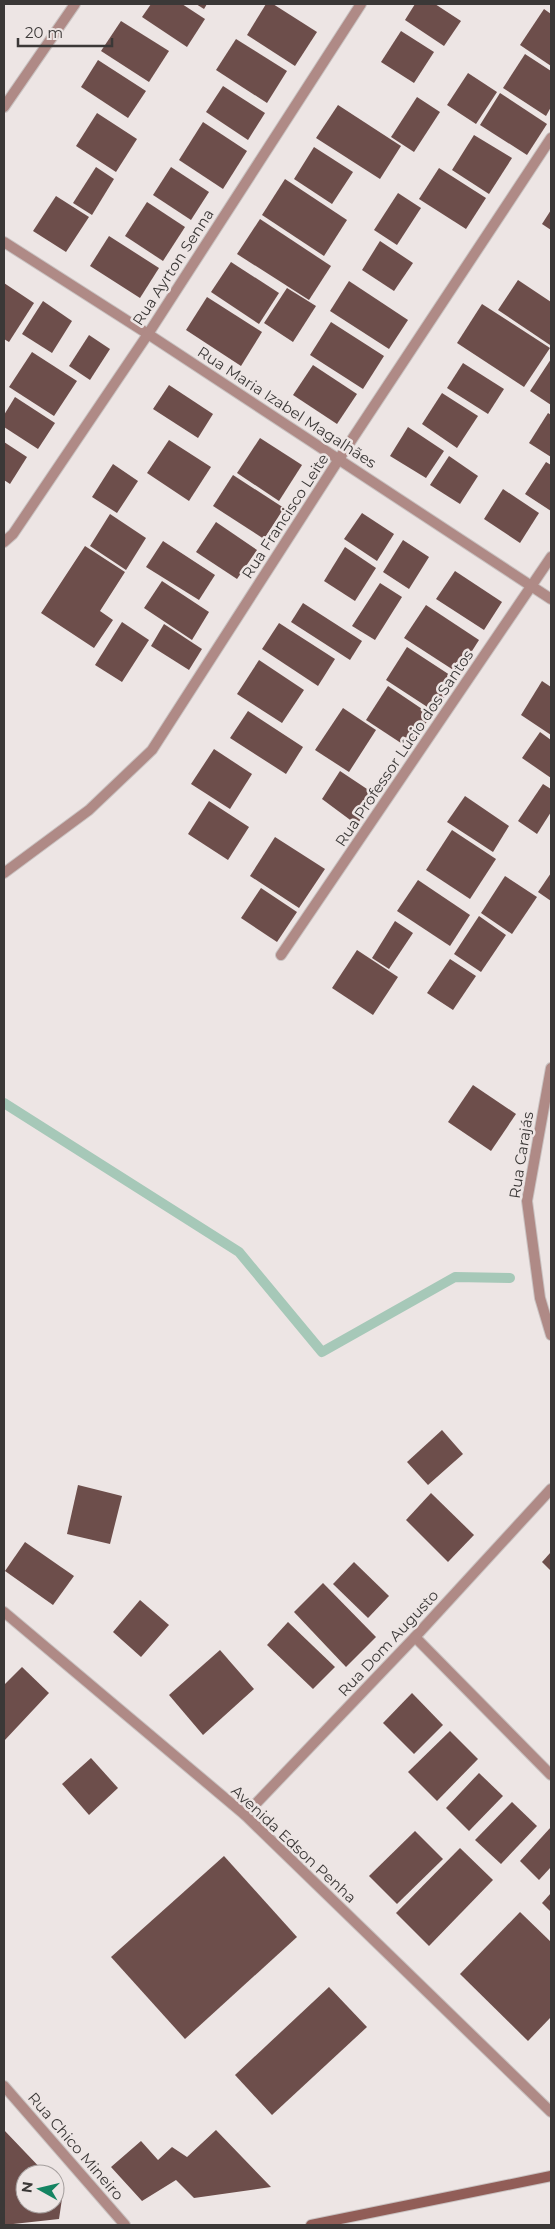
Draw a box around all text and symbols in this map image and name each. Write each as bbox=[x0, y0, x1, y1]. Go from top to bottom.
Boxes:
scale bar bbox=[18, 15, 111, 47]
text: 20 m bbox=[25, 23, 63, 42]
street label: Rua Ayrton Senna bbox=[128, 205, 218, 329]
street label: Rua Maria Izabel Magalhães bbox=[194, 342, 380, 472]
street label: Rua Francisco Leite bbox=[237, 450, 333, 582]
street label: Rua Professor Lúcio dos Santos bbox=[331, 646, 477, 850]
street label: Rua Carajás bbox=[505, 1110, 537, 1200]
street label: Rua Dom Augusto bbox=[334, 1586, 442, 1700]
street label: Avenida Edson Penha bbox=[228, 1781, 360, 1907]
street label: Rua Chico Mineiro bbox=[24, 2088, 128, 2204]
north arrow bbox=[15, 2164, 65, 2214]
text: N bbox=[17, 2180, 37, 2194]

